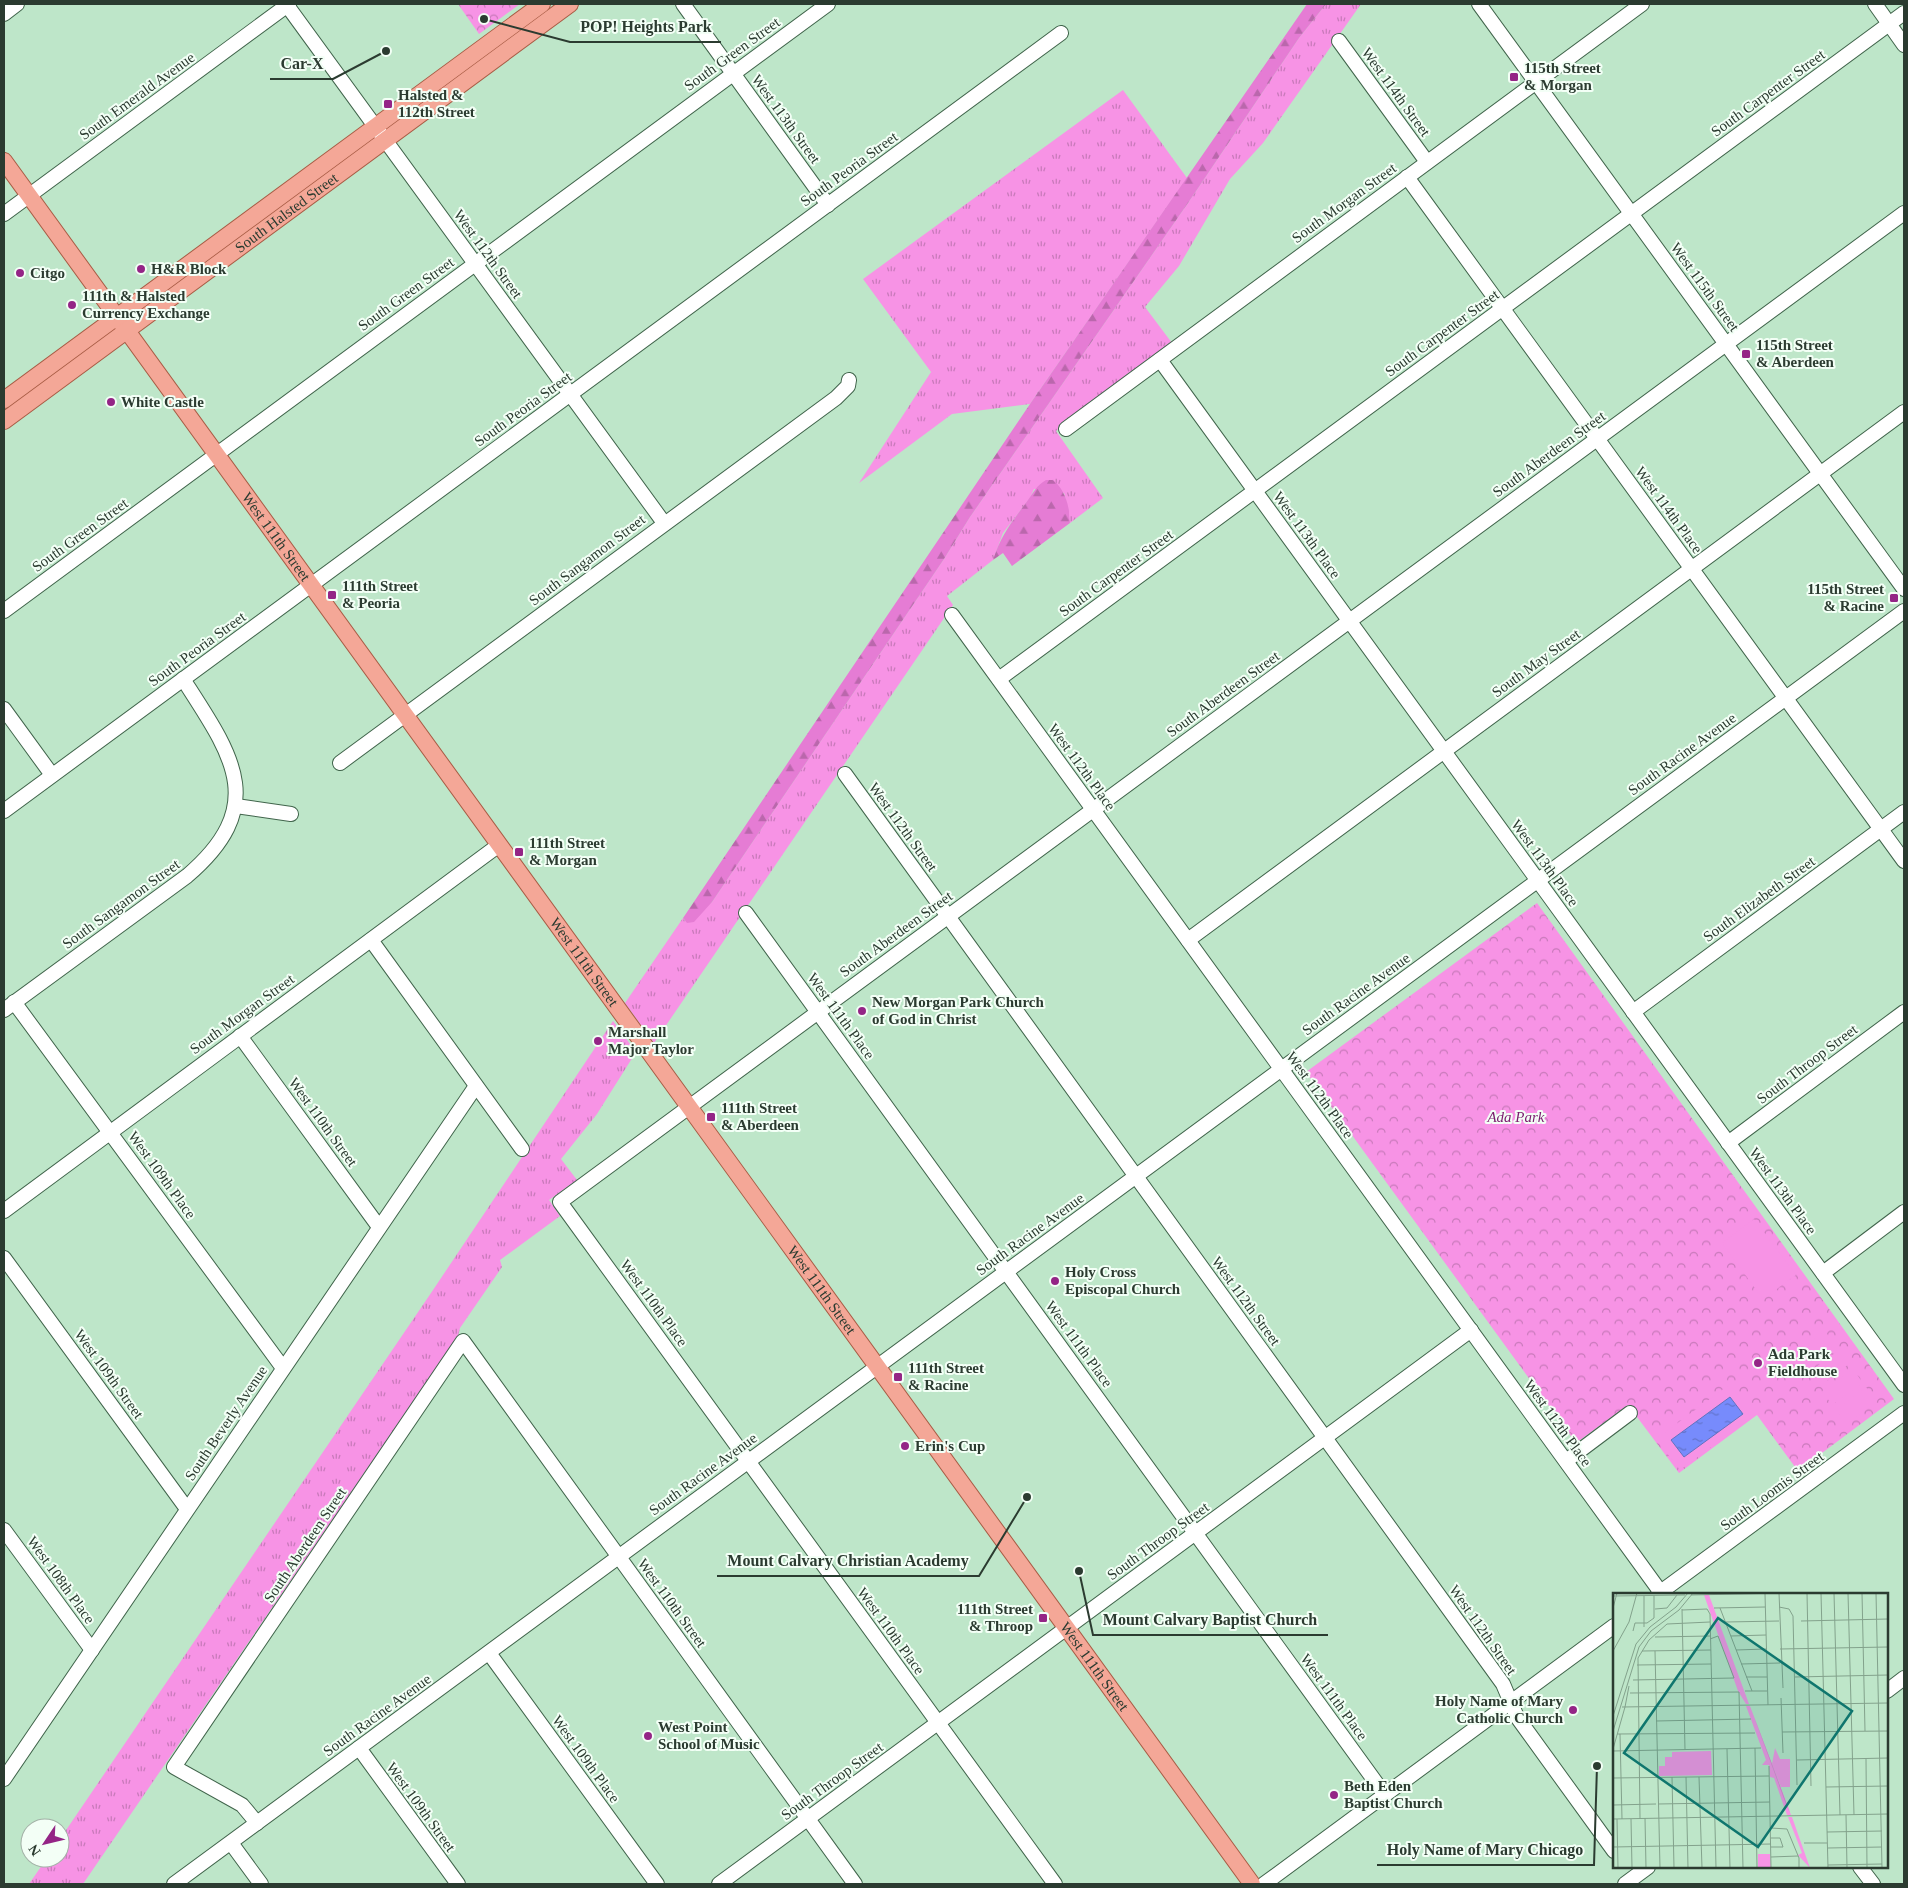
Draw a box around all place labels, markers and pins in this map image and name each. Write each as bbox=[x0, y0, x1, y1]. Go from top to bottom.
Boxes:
callout: POP! Heights Park bbox=[570, 11, 721, 42]
callout: Car-X bbox=[270, 48, 333, 79]
place label: 115th Street & Morgan bbox=[1524, 60, 1601, 93]
marker: 115th Street & Morgan bbox=[1508, 71, 1520, 83]
place label: Halsted & 112th Street bbox=[398, 87, 475, 120]
marker: Halsted & 112th Street bbox=[382, 98, 394, 110]
place label: H&R Block bbox=[151, 261, 227, 277]
marker: H&R Block bbox=[135, 263, 147, 275]
place label: Citgo bbox=[30, 265, 65, 281]
marker: Citgo bbox=[14, 267, 26, 279]
place label: 111th & Halsted Currency Exchange bbox=[82, 288, 210, 321]
marker: 111th & Halsted Currency Exchange bbox=[66, 299, 78, 311]
place label: 115th Street & Aberdeen bbox=[1756, 337, 1835, 370]
marker: 115th Street & Aberdeen bbox=[1740, 348, 1752, 360]
place label: White Castle bbox=[121, 394, 204, 410]
marker: White Castle bbox=[105, 396, 117, 408]
place label: 111th Street & Peoria bbox=[342, 578, 418, 611]
place label: 115th Street & Racine bbox=[1807, 581, 1884, 614]
marker: 111th Street & Peoria bbox=[326, 589, 338, 601]
marker: 115th Street & Racine bbox=[1888, 592, 1900, 604]
place label: 111th Street & Morgan bbox=[529, 835, 605, 868]
marker: 111th Street & Morgan bbox=[513, 846, 525, 858]
place label: New Morgan Park Church of God in Christ bbox=[872, 994, 1044, 1027]
marker: New Morgan Park Church of God in Christ bbox=[856, 1005, 868, 1017]
place label: Marshall Major Taylor bbox=[608, 1024, 694, 1057]
marker: Marshall Major Taylor bbox=[592, 1035, 604, 1047]
place label: 111th Street & Aberdeen bbox=[721, 1100, 800, 1133]
marker: 111th Street & Aberdeen bbox=[705, 1111, 717, 1123]
place label: Holy Cross Episcopal Church bbox=[1065, 1264, 1181, 1297]
marker: Holy Cross Episcopal Church bbox=[1049, 1275, 1061, 1287]
place label: Ada Park Fieldhouse bbox=[1768, 1346, 1838, 1379]
marker: Ada Park Fieldhouse bbox=[1752, 1357, 1764, 1369]
place label: 111th Street & Racine bbox=[908, 1360, 984, 1393]
marker: 111th Street & Racine bbox=[892, 1371, 904, 1383]
place label: Erin's Cup bbox=[915, 1438, 985, 1454]
marker: Erin's Cup bbox=[899, 1440, 911, 1452]
callout: Mount Calvary Christian Academy bbox=[717, 1545, 979, 1576]
place label: 111th Street & Throop bbox=[957, 1601, 1033, 1634]
callout: Mount Calvary Baptist Church bbox=[1093, 1604, 1328, 1635]
marker: 111th Street & Throop bbox=[1037, 1612, 1049, 1624]
place label: Holy Name of Mary Catholic Church bbox=[1435, 1693, 1564, 1726]
marker: Holy Name of Mary Catholic Church bbox=[1567, 1704, 1579, 1716]
place label: West Point School of Music bbox=[658, 1719, 760, 1752]
marker: West Point School of Music bbox=[642, 1730, 654, 1742]
place label: Beth Eden Baptist Church bbox=[1344, 1778, 1443, 1811]
marker: Beth Eden Baptist Church bbox=[1328, 1789, 1340, 1801]
callout: Holy Name of Mary Chicago bbox=[1377, 1834, 1594, 1865]

